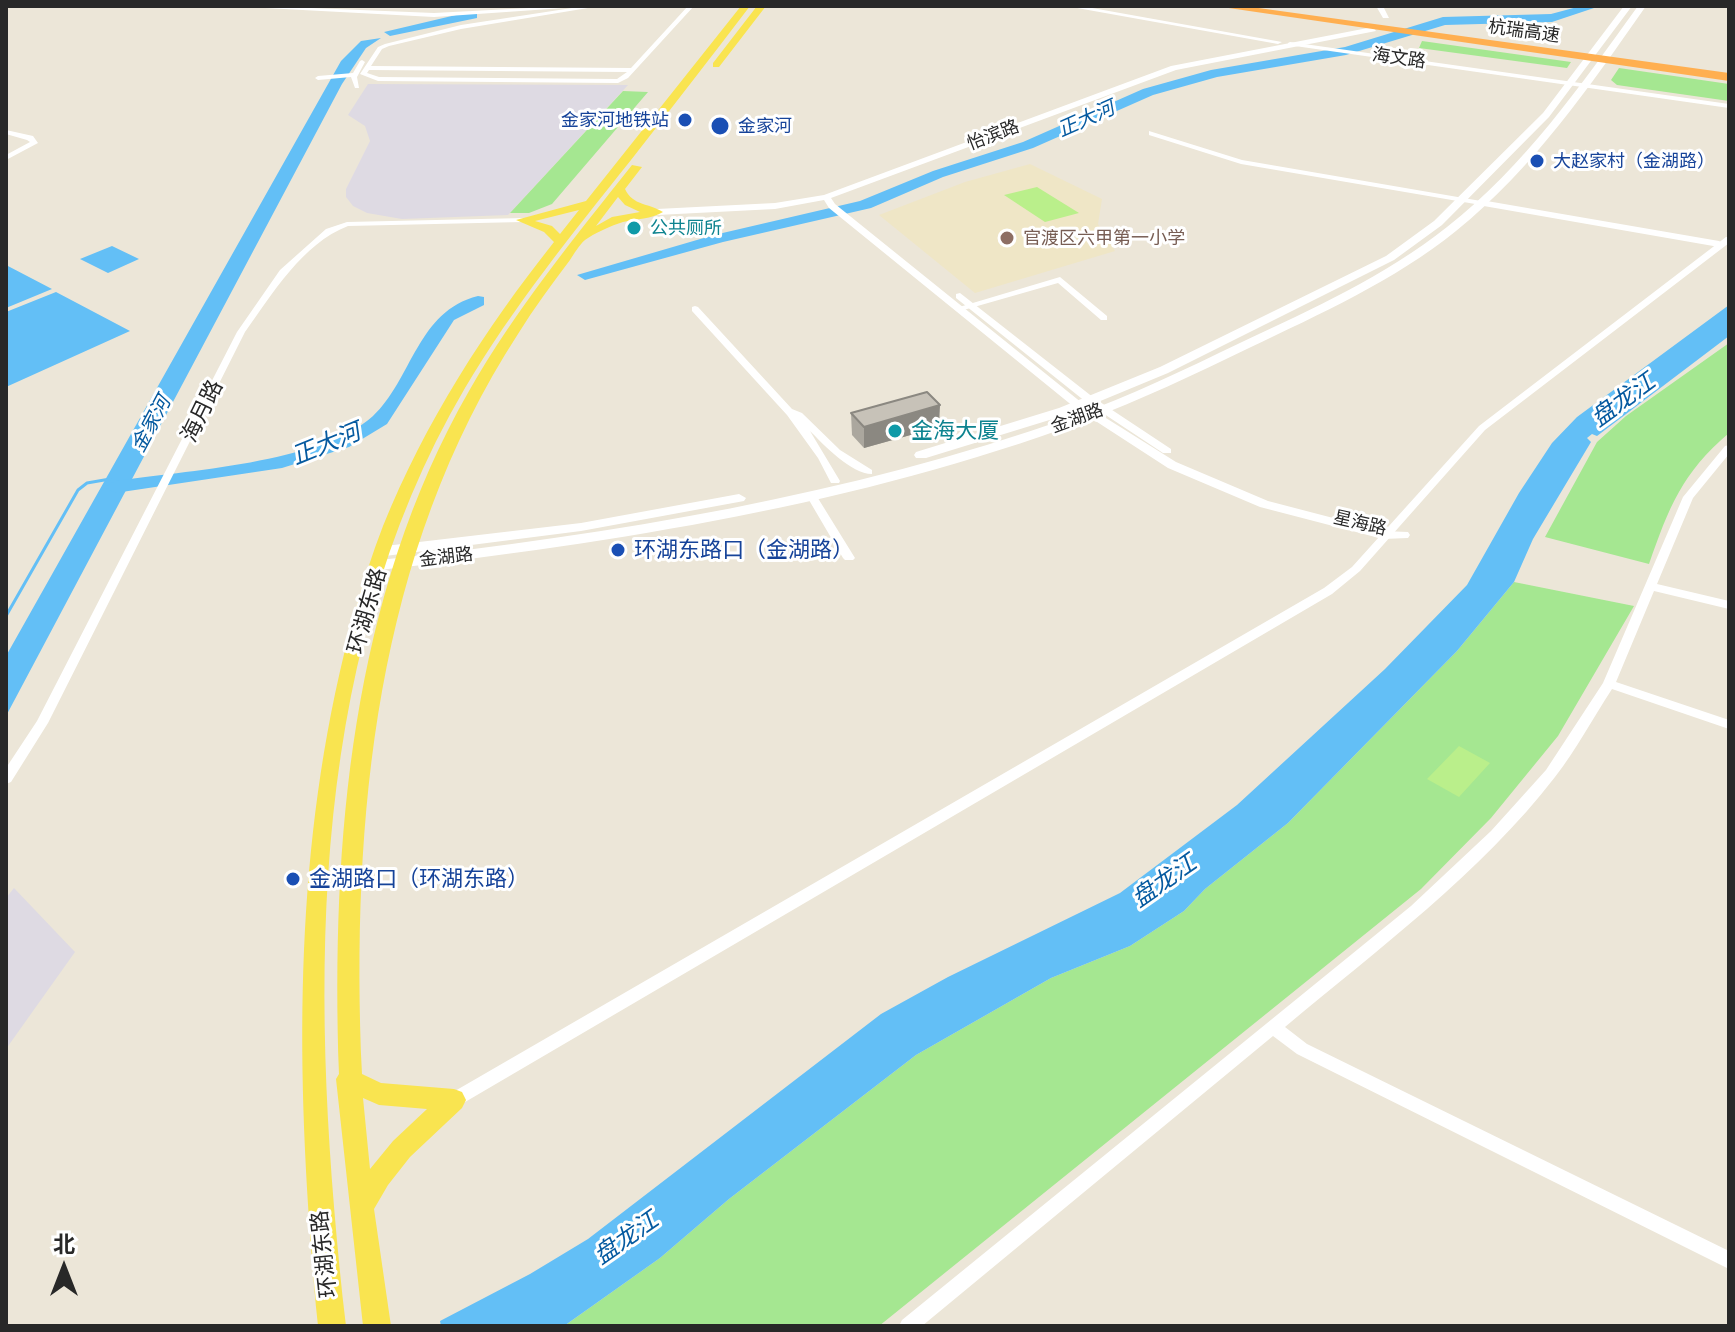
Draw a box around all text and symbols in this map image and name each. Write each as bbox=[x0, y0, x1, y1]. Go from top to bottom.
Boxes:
street label: 杭瑞高速 bbox=[1487, 15, 1561, 47]
street label: 海文路 bbox=[1371, 44, 1427, 72]
water label: 正大河 bbox=[1054, 96, 1118, 142]
place label: 金家河地铁站 bbox=[561, 109, 669, 131]
marker: 金家河地铁站 bbox=[676, 111, 694, 129]
marker: 金家河 bbox=[709, 115, 731, 137]
place label: 金家河 bbox=[738, 115, 792, 137]
street label: 怡滨路 bbox=[964, 115, 1022, 155]
place label: 大赵家村（金湖路） bbox=[1553, 150, 1715, 172]
marker: 大赵家村（金湖路） bbox=[1528, 152, 1546, 170]
place label: 公共厕所 bbox=[650, 217, 722, 239]
marker: 公共厕所 bbox=[625, 219, 643, 237]
place label: 官渡区六甲第一小学 bbox=[1023, 227, 1185, 249]
marker: 官渡区六甲第一小学 bbox=[998, 229, 1016, 247]
water label: 盘龙江 bbox=[1585, 367, 1661, 433]
street label: 海月路 bbox=[176, 376, 228, 446]
water label: 金家河 bbox=[126, 392, 176, 456]
street label: 金湖路 bbox=[1048, 399, 1106, 437]
water label: 正大河 bbox=[287, 417, 365, 471]
place label: 金海大厦 bbox=[911, 418, 999, 444]
marker: 金海大厦 bbox=[886, 422, 904, 440]
street label: 星海路 bbox=[1331, 506, 1389, 540]
place label: 环湖东路口（金湖路） bbox=[634, 537, 854, 563]
marker: 环湖东路口（金湖路） bbox=[609, 541, 627, 559]
street label: 金湖路 bbox=[418, 543, 474, 571]
street label: 环湖东路 bbox=[342, 565, 392, 657]
water label: 盘龙江 bbox=[1126, 849, 1202, 913]
place label: 金湖路口（环湖东路） bbox=[309, 866, 529, 892]
marker: 金湖路口（环湖东路） bbox=[284, 870, 302, 888]
water label: 盘龙江 bbox=[588, 1206, 664, 1270]
street label: 环湖东路 bbox=[306, 1209, 342, 1299]
north arrow bbox=[24, 1228, 104, 1308]
text: 北 bbox=[53, 1230, 75, 1257]

